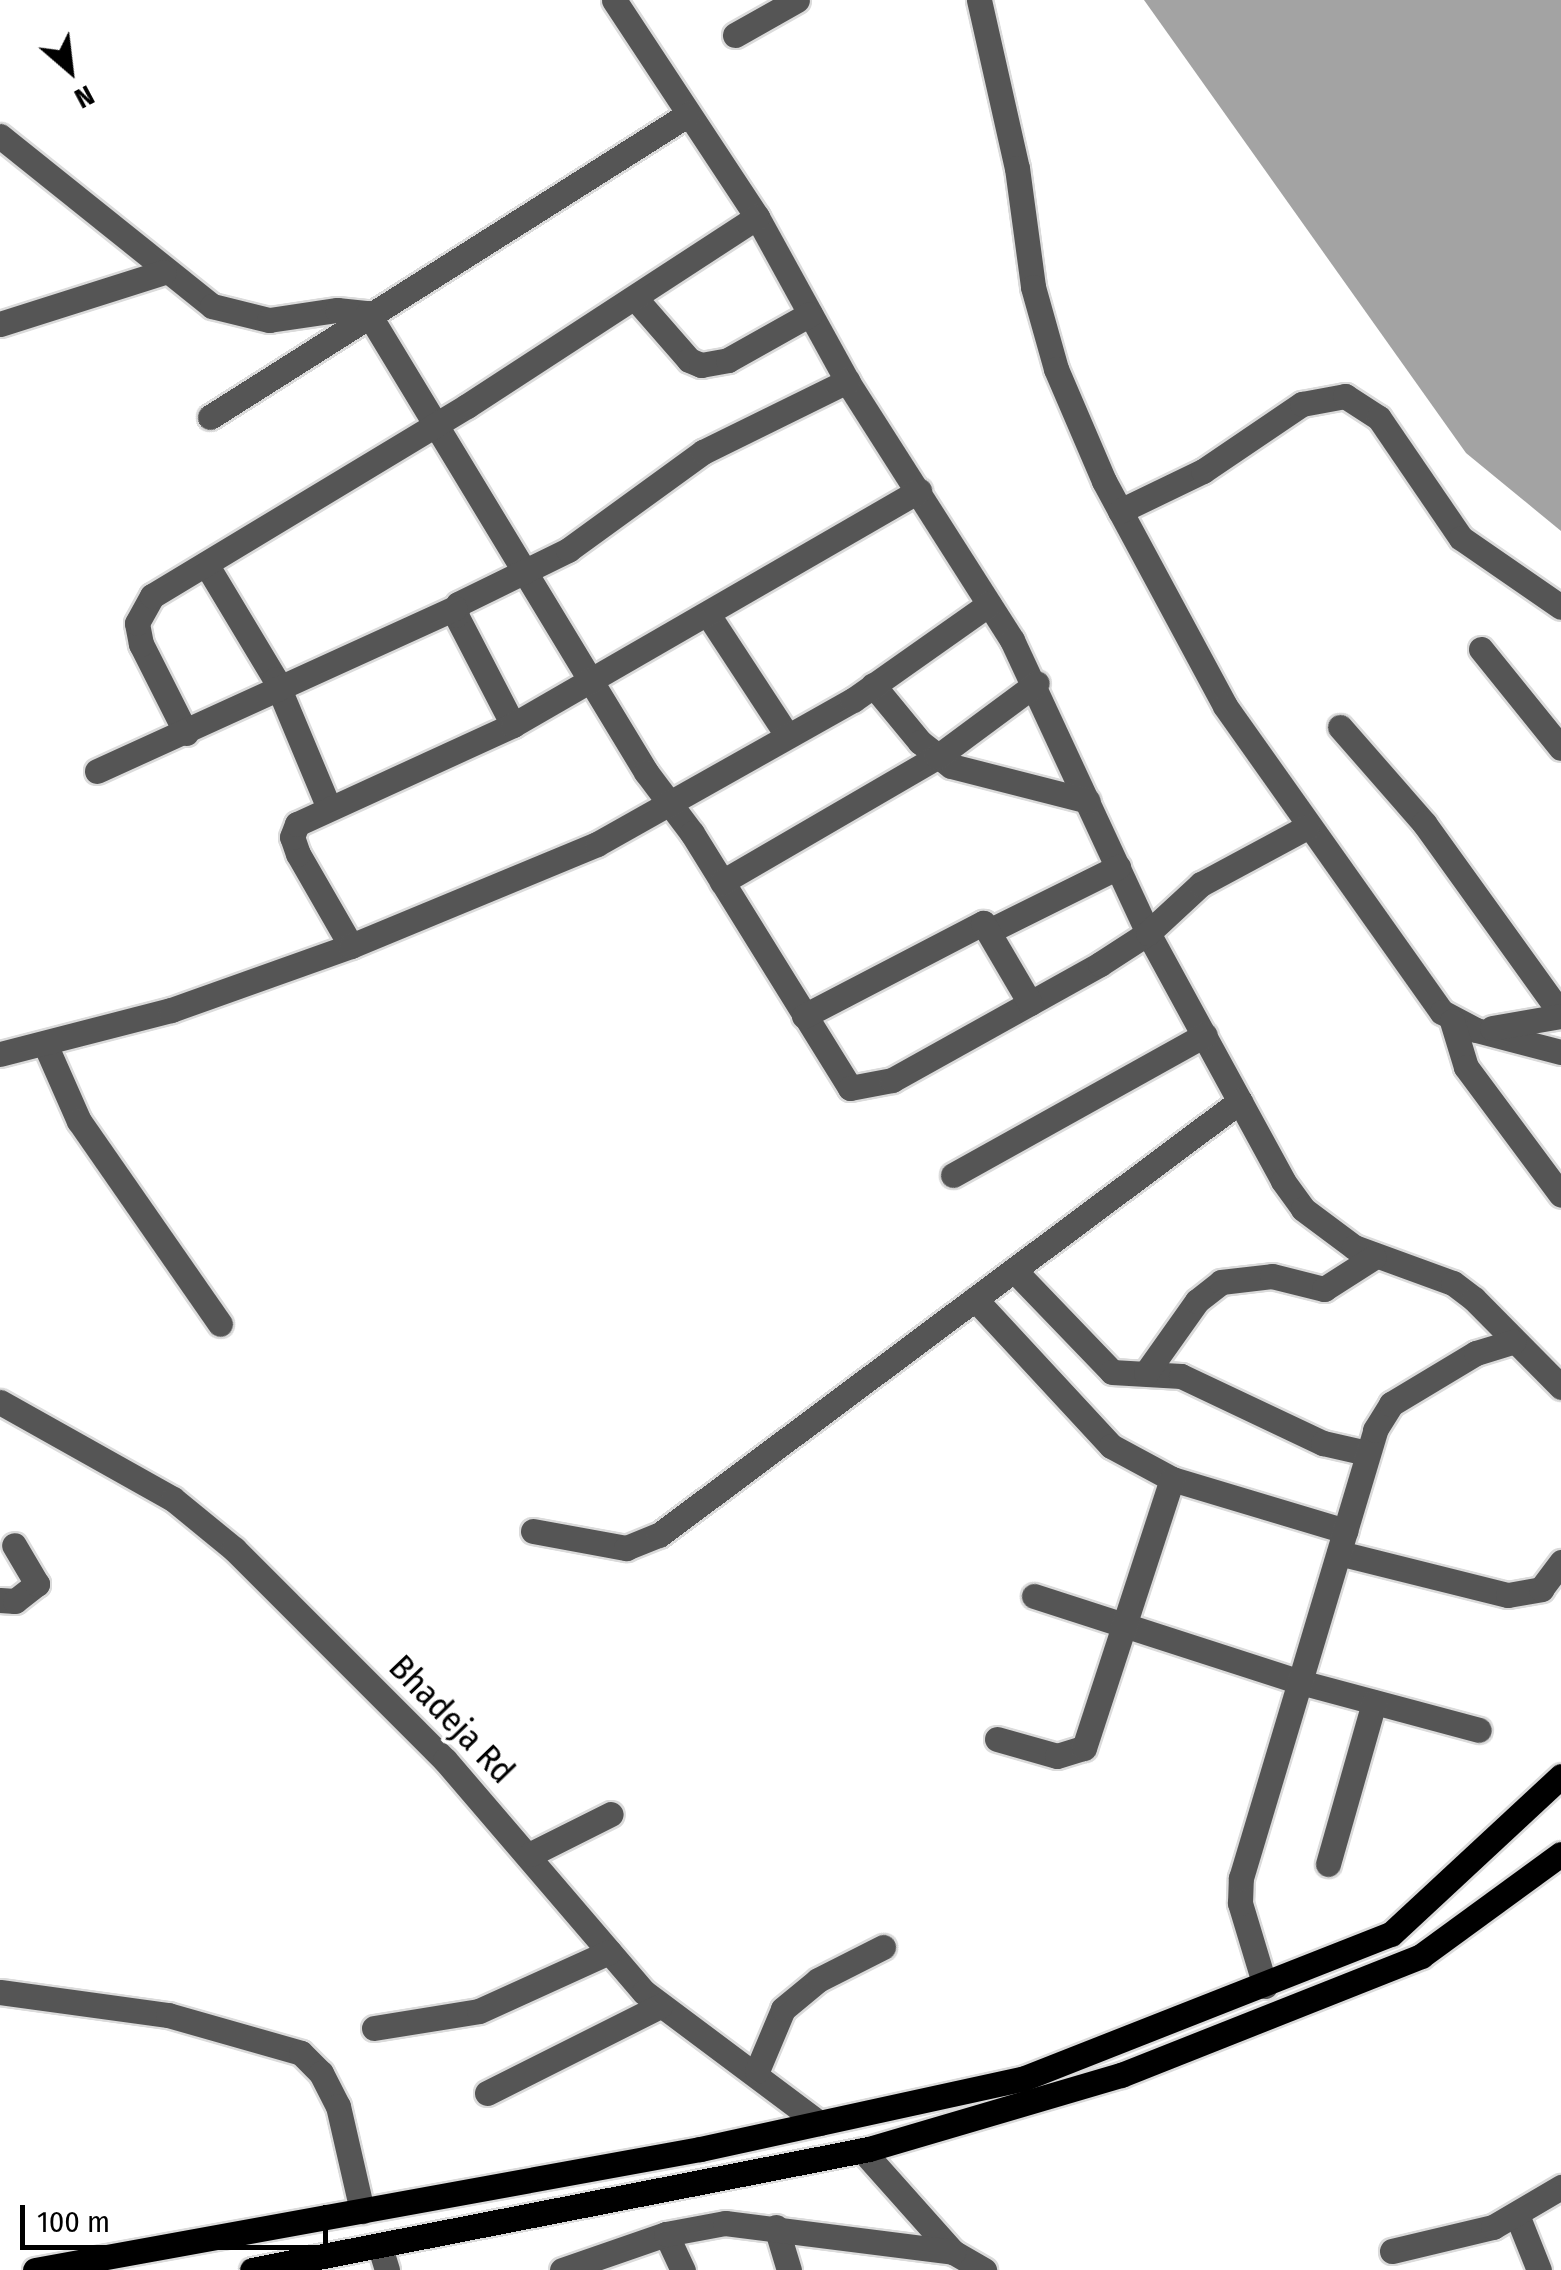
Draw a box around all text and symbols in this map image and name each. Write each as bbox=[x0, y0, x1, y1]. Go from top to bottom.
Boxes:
north arrow bbox=[20, 20, 120, 120]
text: N bbox=[69, 78, 99, 115]
street label: Bhadeja Rd bbox=[381, 1646, 523, 1792]
scale bar bbox=[25, 2185, 332, 2247]
text: 100 m bbox=[37, 2204, 110, 2240]

